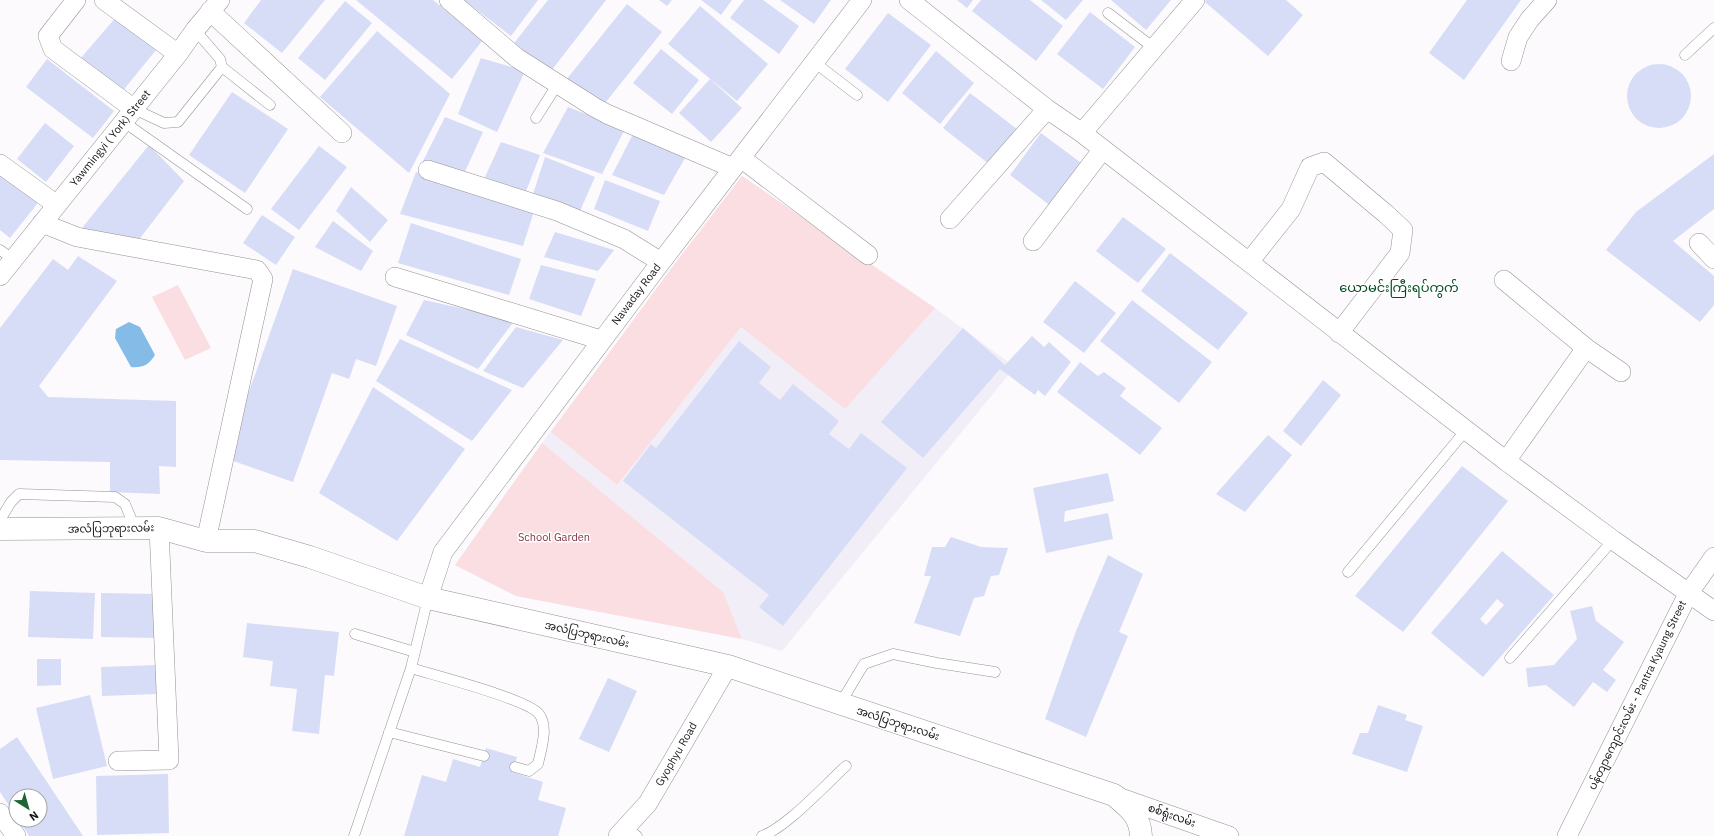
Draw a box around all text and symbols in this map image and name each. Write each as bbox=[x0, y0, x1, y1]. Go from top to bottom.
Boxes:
street label: Yawmingyi ( York) Street bbox=[67, 87, 153, 189]
street label: Nawaday Road bbox=[608, 260, 664, 328]
district label: ယောမင်းကြီးရပ်ကွက် bbox=[1339, 279, 1459, 298]
street label: အလံပြဘုရားလမ်း bbox=[68, 520, 155, 538]
park label: School Garden bbox=[518, 530, 590, 544]
street label: ပန်တျာကျောင်းလမ်း - Pantra Kyaung Street bbox=[1585, 598, 1691, 793]
street label: အလံပြဘုရားလမ်း bbox=[543, 617, 631, 653]
street label: အလံပြဘုရားလမ်း bbox=[854, 703, 941, 745]
street label: Gyophyu Road bbox=[652, 720, 700, 788]
north arrow bbox=[8, 788, 48, 828]
street label: စစ်ရုံးလမ်း bbox=[1146, 800, 1198, 832]
text: N bbox=[27, 808, 41, 824]

